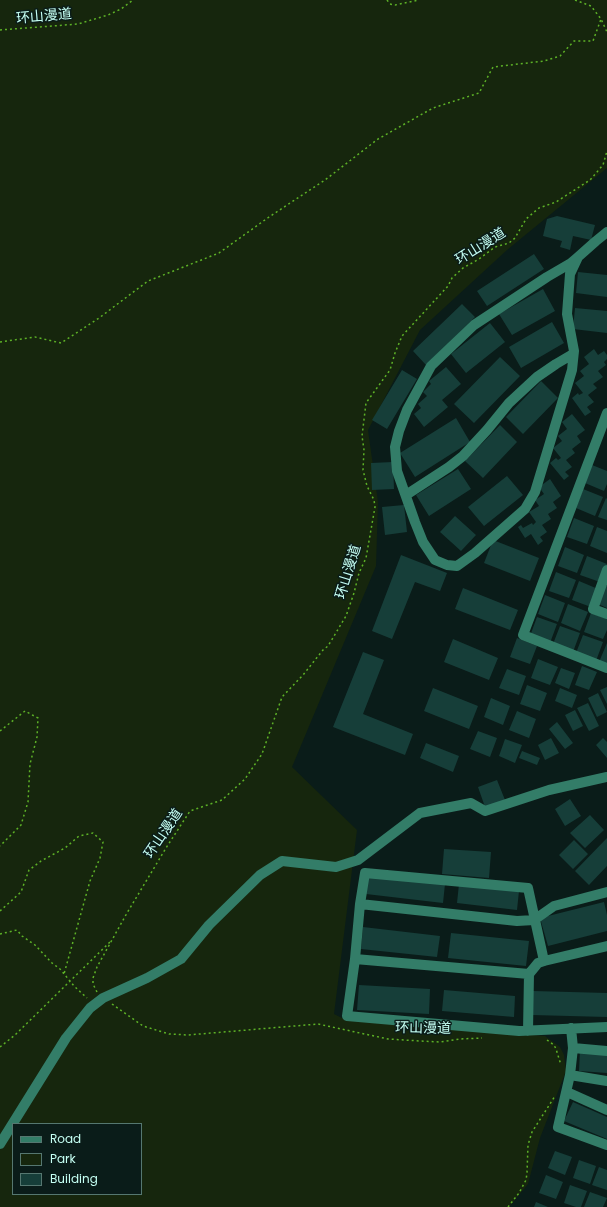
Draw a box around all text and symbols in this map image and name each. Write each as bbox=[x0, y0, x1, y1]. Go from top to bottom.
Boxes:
street label: 环山漫道 bbox=[15, 6, 73, 28]
street label: 环山漫道 bbox=[453, 225, 509, 269]
street label: 环山漫道 bbox=[333, 543, 365, 601]
street label: 环山漫道 bbox=[141, 806, 187, 862]
street label: 环山漫道 bbox=[395, 1020, 451, 1038]
legend bbox=[12, 1123, 142, 1195]
text: Road bbox=[50, 1130, 81, 1147]
text: Park bbox=[50, 1150, 76, 1167]
text: Building bbox=[50, 1170, 98, 1187]

